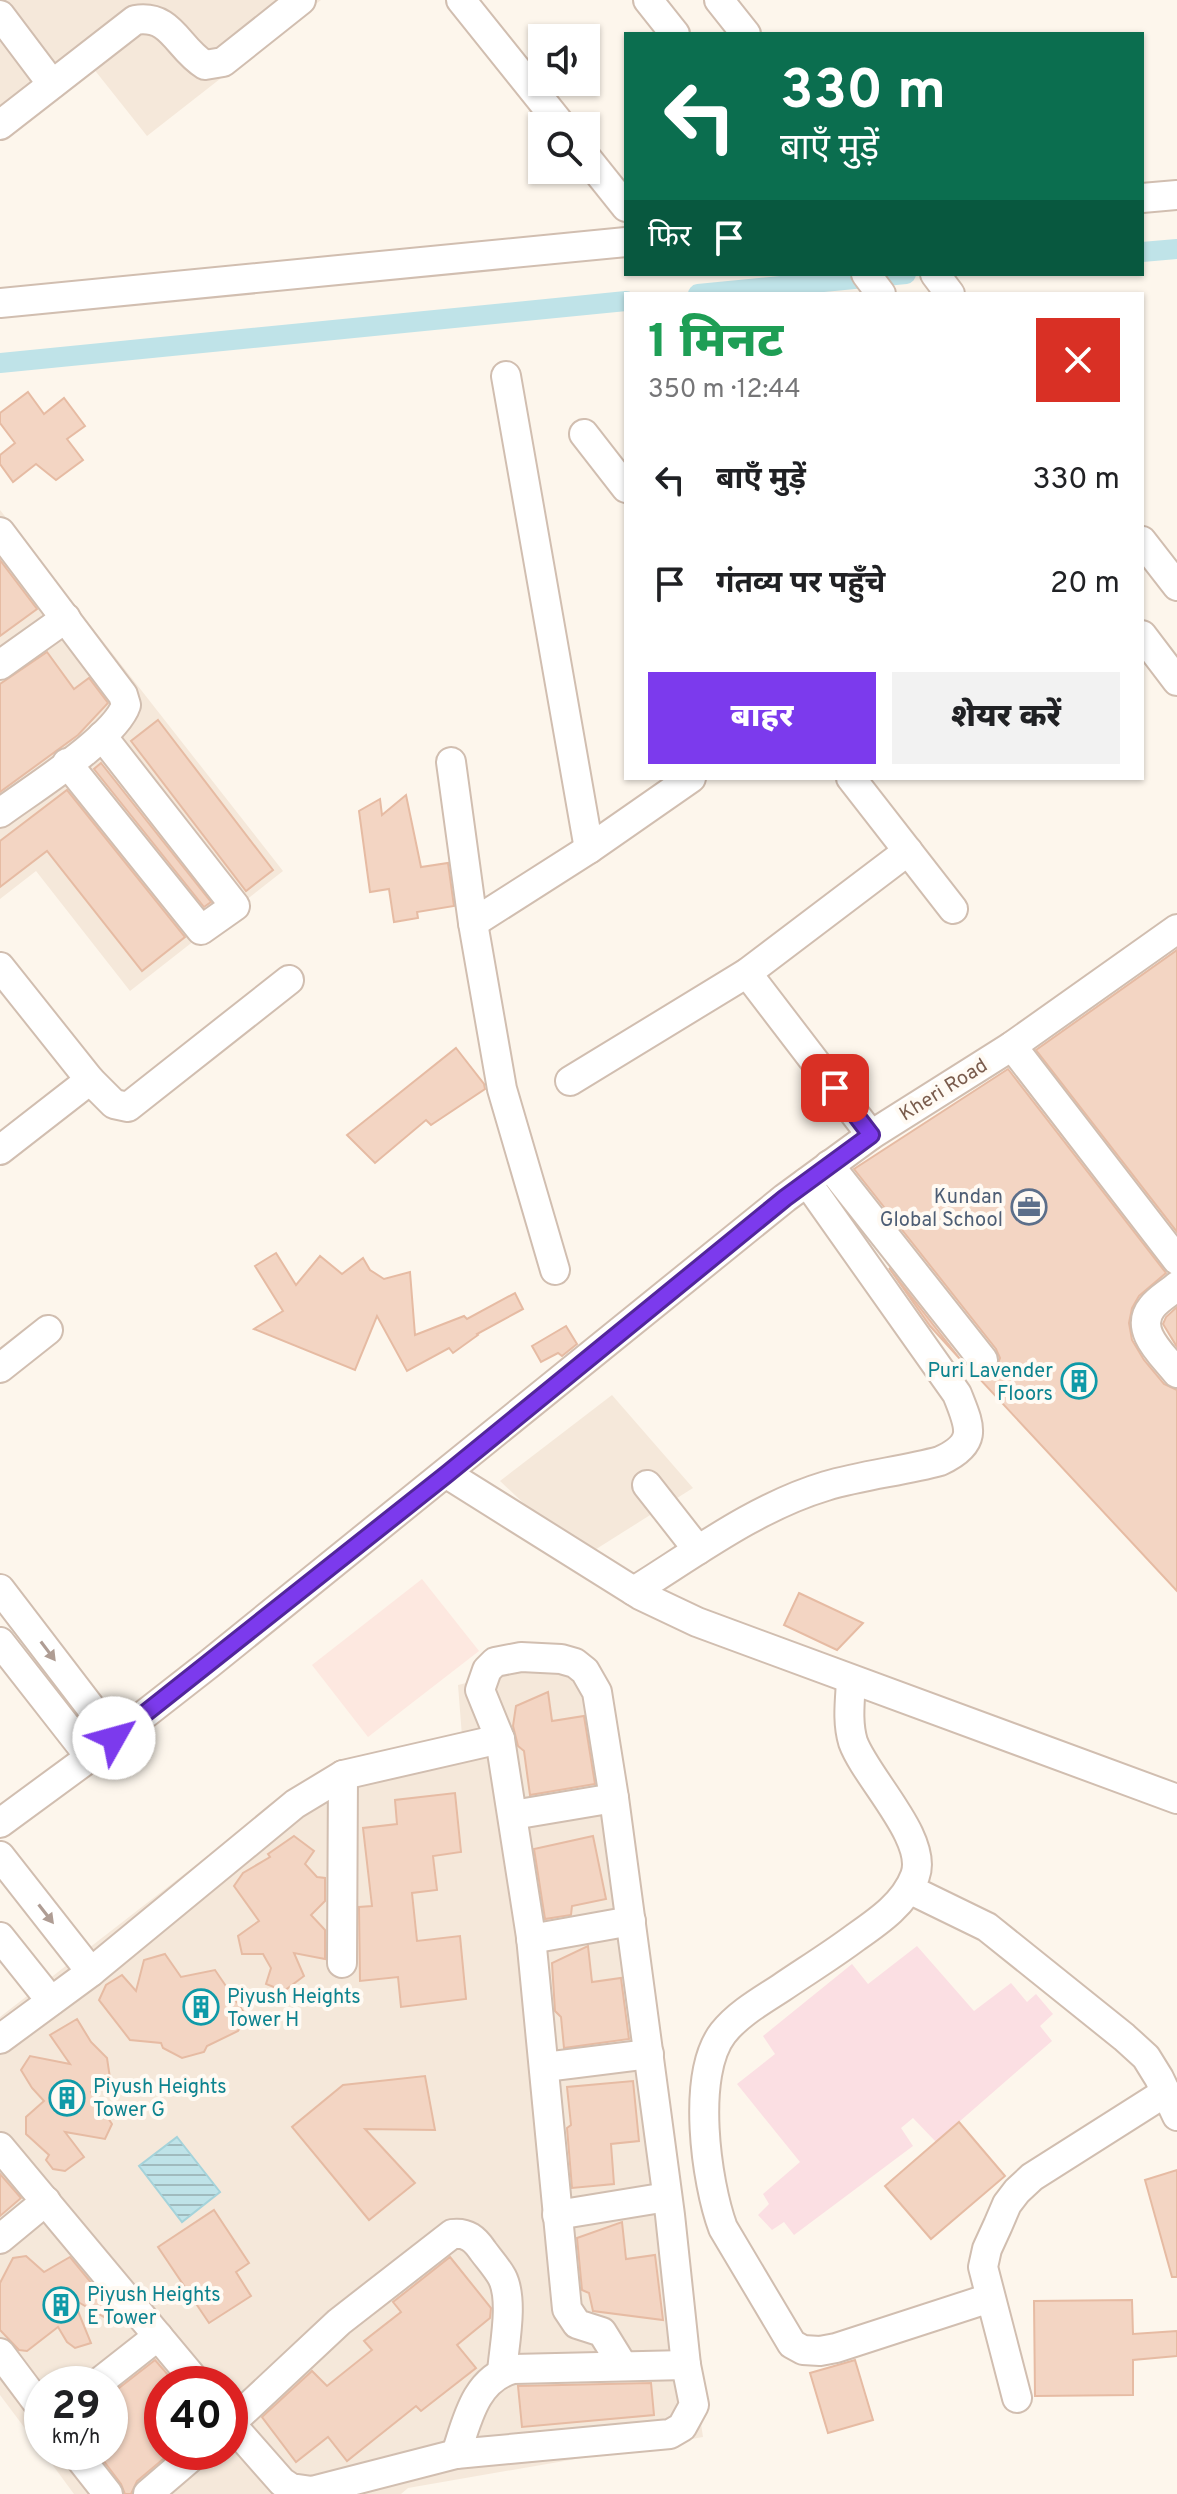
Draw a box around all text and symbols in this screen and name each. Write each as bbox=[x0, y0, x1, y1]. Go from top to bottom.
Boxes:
map controls bbox=[528, 24, 600, 184]
button: sound bbox=[528, 24, 600, 96]
text: 330 m bbox=[780, 58, 946, 128]
icon: left bbox=[648, 64, 752, 168]
button: search bbox=[528, 112, 600, 184]
text: बाएँ मुड़ें bbox=[780, 127, 879, 173]
icon: arrive bbox=[707, 216, 751, 260]
text: फिर bbox=[648, 220, 691, 257]
text: 1 मिनट bbox=[648, 314, 783, 374]
button: close bbox=[1036, 318, 1120, 402]
text: 350 m · 12:44 bbox=[648, 374, 801, 407]
icon: left bbox=[648, 458, 692, 502]
text: बाएँ मुड़ें bbox=[716, 462, 806, 499]
text: 330 m bbox=[1032, 462, 1120, 499]
icon: arrive bbox=[648, 562, 692, 606]
text: गंतव्य पर पहुँचे bbox=[716, 566, 885, 603]
text: 20 m bbox=[1050, 566, 1120, 603]
button: बाहर bbox=[648, 672, 876, 764]
button: शेयर करें bbox=[892, 672, 1120, 764]
street label: Kheri Road bbox=[895, 1053, 993, 1128]
pin bbox=[801, 1054, 869, 1122]
icon: arrive bbox=[813, 1066, 857, 1110]
place label: Kundan Global School bbox=[880, 1185, 1003, 1234]
office icon: Kundan Global School bbox=[1010, 1188, 1048, 1226]
place label: Puri Lavender Floors bbox=[928, 1359, 1053, 1408]
building icon: Puri Lavender Floors bbox=[1060, 1362, 1098, 1400]
one-way arrow bbox=[39, 1641, 55, 1661]
position arrow bbox=[72, 1696, 156, 1780]
one-way arrow bbox=[37, 1904, 53, 1924]
place label: Piyush Heights Tower H bbox=[227, 1985, 361, 2034]
building icon: Piyush Heights Tower H bbox=[182, 1988, 220, 2026]
place label: Piyush Heights Tower G bbox=[93, 2075, 227, 2124]
building icon: Piyush Heights Tower G bbox=[48, 2079, 86, 2117]
place label: Piyush Heights E Tower bbox=[87, 2283, 221, 2332]
building icon: Piyush Heights E Tower bbox=[42, 2286, 80, 2324]
speed limit sign: 40 bbox=[144, 2366, 248, 2470]
text: 29 bbox=[51, 2383, 101, 2433]
text: km/h bbox=[52, 2425, 100, 2451]

